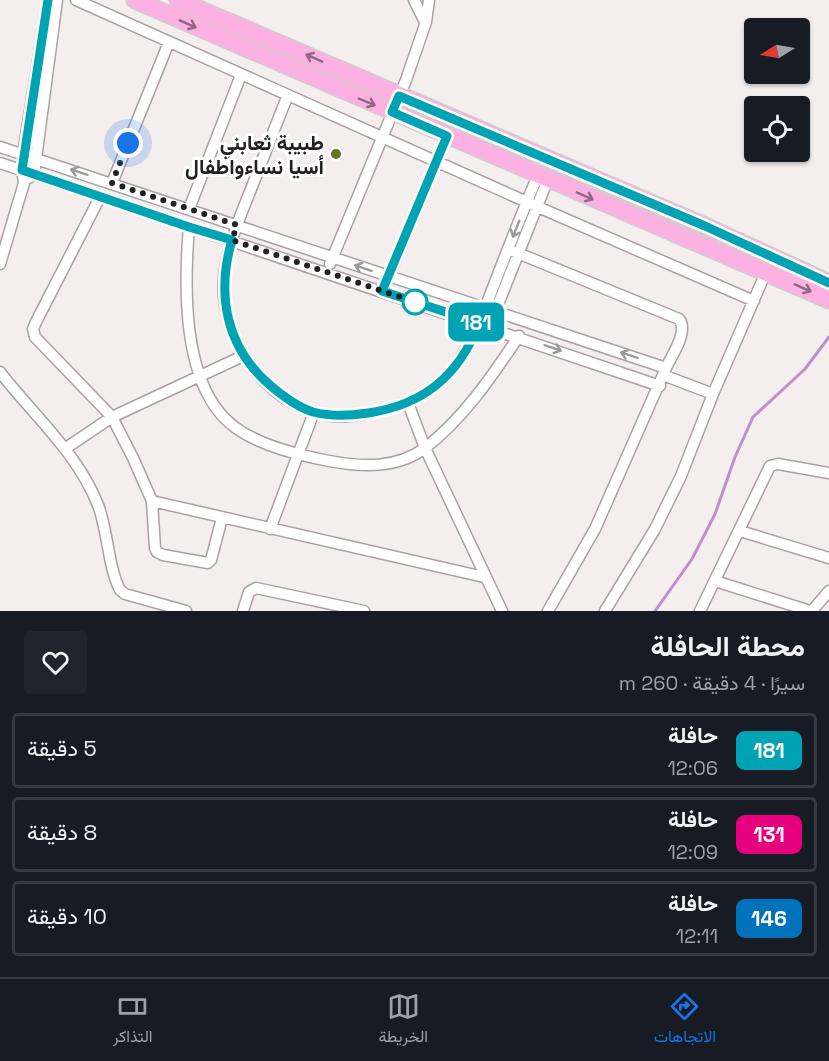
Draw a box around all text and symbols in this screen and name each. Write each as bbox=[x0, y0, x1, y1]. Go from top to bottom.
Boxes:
north arrow bbox=[744, 18, 810, 84]
map controls bbox=[744, 18, 810, 162]
one-way arrow bbox=[179, 19, 197, 30]
one-way arrow bbox=[305, 52, 323, 63]
button: locate bbox=[744, 96, 810, 162]
one-way arrow bbox=[358, 97, 376, 108]
your location bbox=[113, 128, 143, 158]
place label: طبيبة ثعابني أسيا نساءواطفال bbox=[185, 129, 324, 180]
marker: طبيبة ثعابني أسيا نساءواطفال bbox=[329, 147, 343, 161]
one-way arrow bbox=[70, 166, 89, 177]
one-way arrow bbox=[575, 190, 593, 202]
one-way arrow bbox=[510, 219, 521, 238]
one-way arrow bbox=[355, 262, 373, 273]
one-way arrow bbox=[793, 283, 811, 295]
unlabelled marker bbox=[402, 289, 428, 315]
line badge: 181 bbox=[442, 302, 510, 342]
text: 181 bbox=[460, 309, 492, 336]
one-way arrow bbox=[543, 344, 562, 355]
one-way arrow bbox=[620, 349, 639, 360]
text: محطة الحافلة bbox=[650, 628, 805, 664]
button: heart bbox=[24, 631, 87, 694]
text: سيرًا · 4 دقيقة · 260 m bbox=[619, 670, 805, 696]
text: حافلة bbox=[668, 721, 718, 749]
text: 5 دقيقة bbox=[27, 734, 97, 762]
text: 181 bbox=[753, 737, 785, 764]
text: 12:06 bbox=[667, 755, 718, 781]
text: حافلة bbox=[668, 805, 718, 833]
text: 8 دقيقة bbox=[27, 818, 97, 846]
text: 131 bbox=[753, 821, 785, 848]
text: 12:09 bbox=[667, 839, 718, 865]
text: حافلة bbox=[668, 889, 718, 917]
text: 10 دقيقة bbox=[27, 902, 107, 930]
text: 146 bbox=[751, 905, 787, 932]
text: 12:11 bbox=[676, 923, 718, 949]
tab: التذاكر bbox=[113, 990, 153, 1051]
tab: الخريطة bbox=[379, 990, 428, 1051]
tab: الاتجاهات bbox=[654, 990, 716, 1051]

